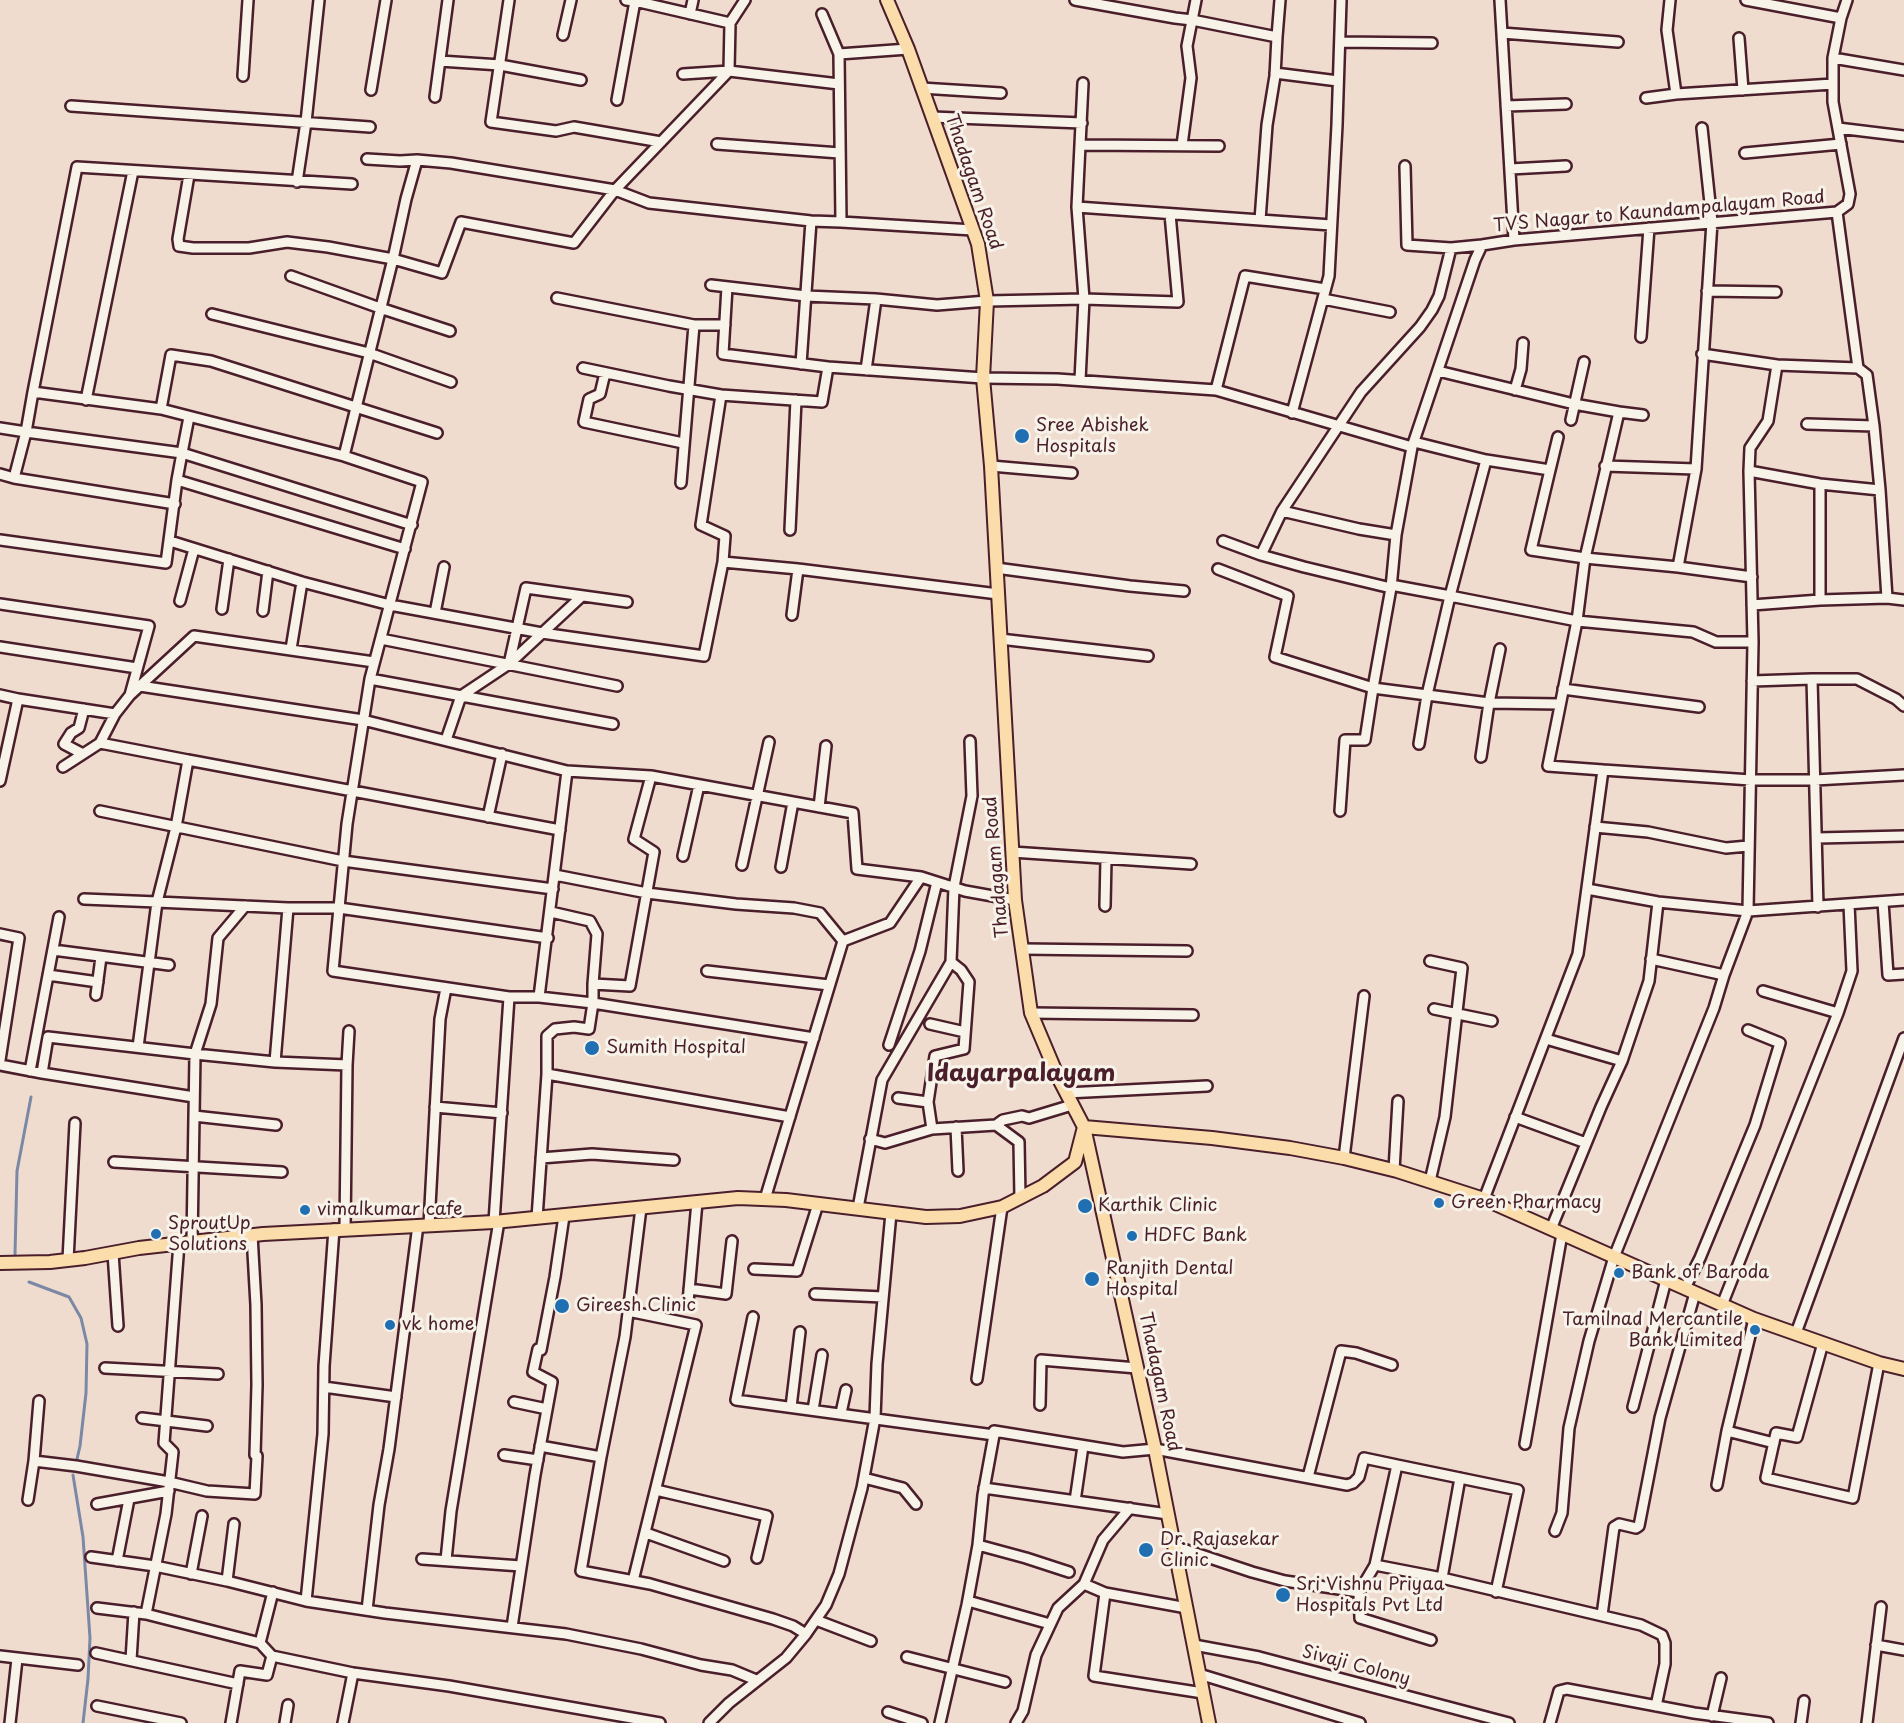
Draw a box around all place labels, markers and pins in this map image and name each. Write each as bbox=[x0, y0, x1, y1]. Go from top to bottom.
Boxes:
place label: Sree Abishek Hospitals bbox=[1036, 415, 1149, 458]
marker: Sree Abishek Hospitals bbox=[1013, 427, 1031, 445]
place label: Sumith Hospital bbox=[606, 1037, 746, 1059]
marker: Sumith Hospital bbox=[583, 1039, 601, 1057]
place label: Green Pharmacy bbox=[1451, 1192, 1602, 1214]
place label: Karthik Clinic bbox=[1098, 1195, 1217, 1217]
marker: Green Pharmacy bbox=[1432, 1196, 1446, 1210]
marker: Karthik Clinic bbox=[1076, 1197, 1094, 1215]
place label: vimalkumar cafe bbox=[317, 1199, 462, 1221]
marker: vimalkumar cafe bbox=[298, 1203, 312, 1217]
place label: SproutUp Solutions bbox=[168, 1213, 251, 1256]
place label: HDFC Bank bbox=[1144, 1225, 1247, 1247]
marker: SproutUp Solutions bbox=[149, 1227, 163, 1241]
marker: HDFC Bank bbox=[1125, 1229, 1139, 1243]
place label: Ranjith Dental Hospital bbox=[1106, 1258, 1233, 1300]
place label: Bank of Baroda bbox=[1631, 1262, 1769, 1284]
marker: Bank of Baroda bbox=[1612, 1266, 1626, 1280]
marker: Ranjith Dental Hospital bbox=[1083, 1270, 1101, 1288]
place label: Gireesh Clinic bbox=[576, 1295, 696, 1317]
marker: Gireesh Clinic bbox=[553, 1297, 571, 1315]
place label: Tamilnad Mercantile Bank Limited bbox=[1562, 1309, 1743, 1352]
place label: vk home bbox=[402, 1314, 474, 1336]
marker: vk home bbox=[383, 1318, 397, 1332]
marker: Tamilnad Mercantile Bank Limited bbox=[1748, 1323, 1762, 1337]
place label: Dr. Rajasekar Clinic bbox=[1160, 1529, 1279, 1572]
marker: Dr. Rajasekar Clinic bbox=[1137, 1541, 1155, 1559]
place label: Sri Vishnu Priyaa Hospitals Pvt Ltd bbox=[1296, 1574, 1444, 1616]
marker: Sri Vishnu Priyaa Hospitals Pvt Ltd bbox=[1274, 1586, 1292, 1604]

